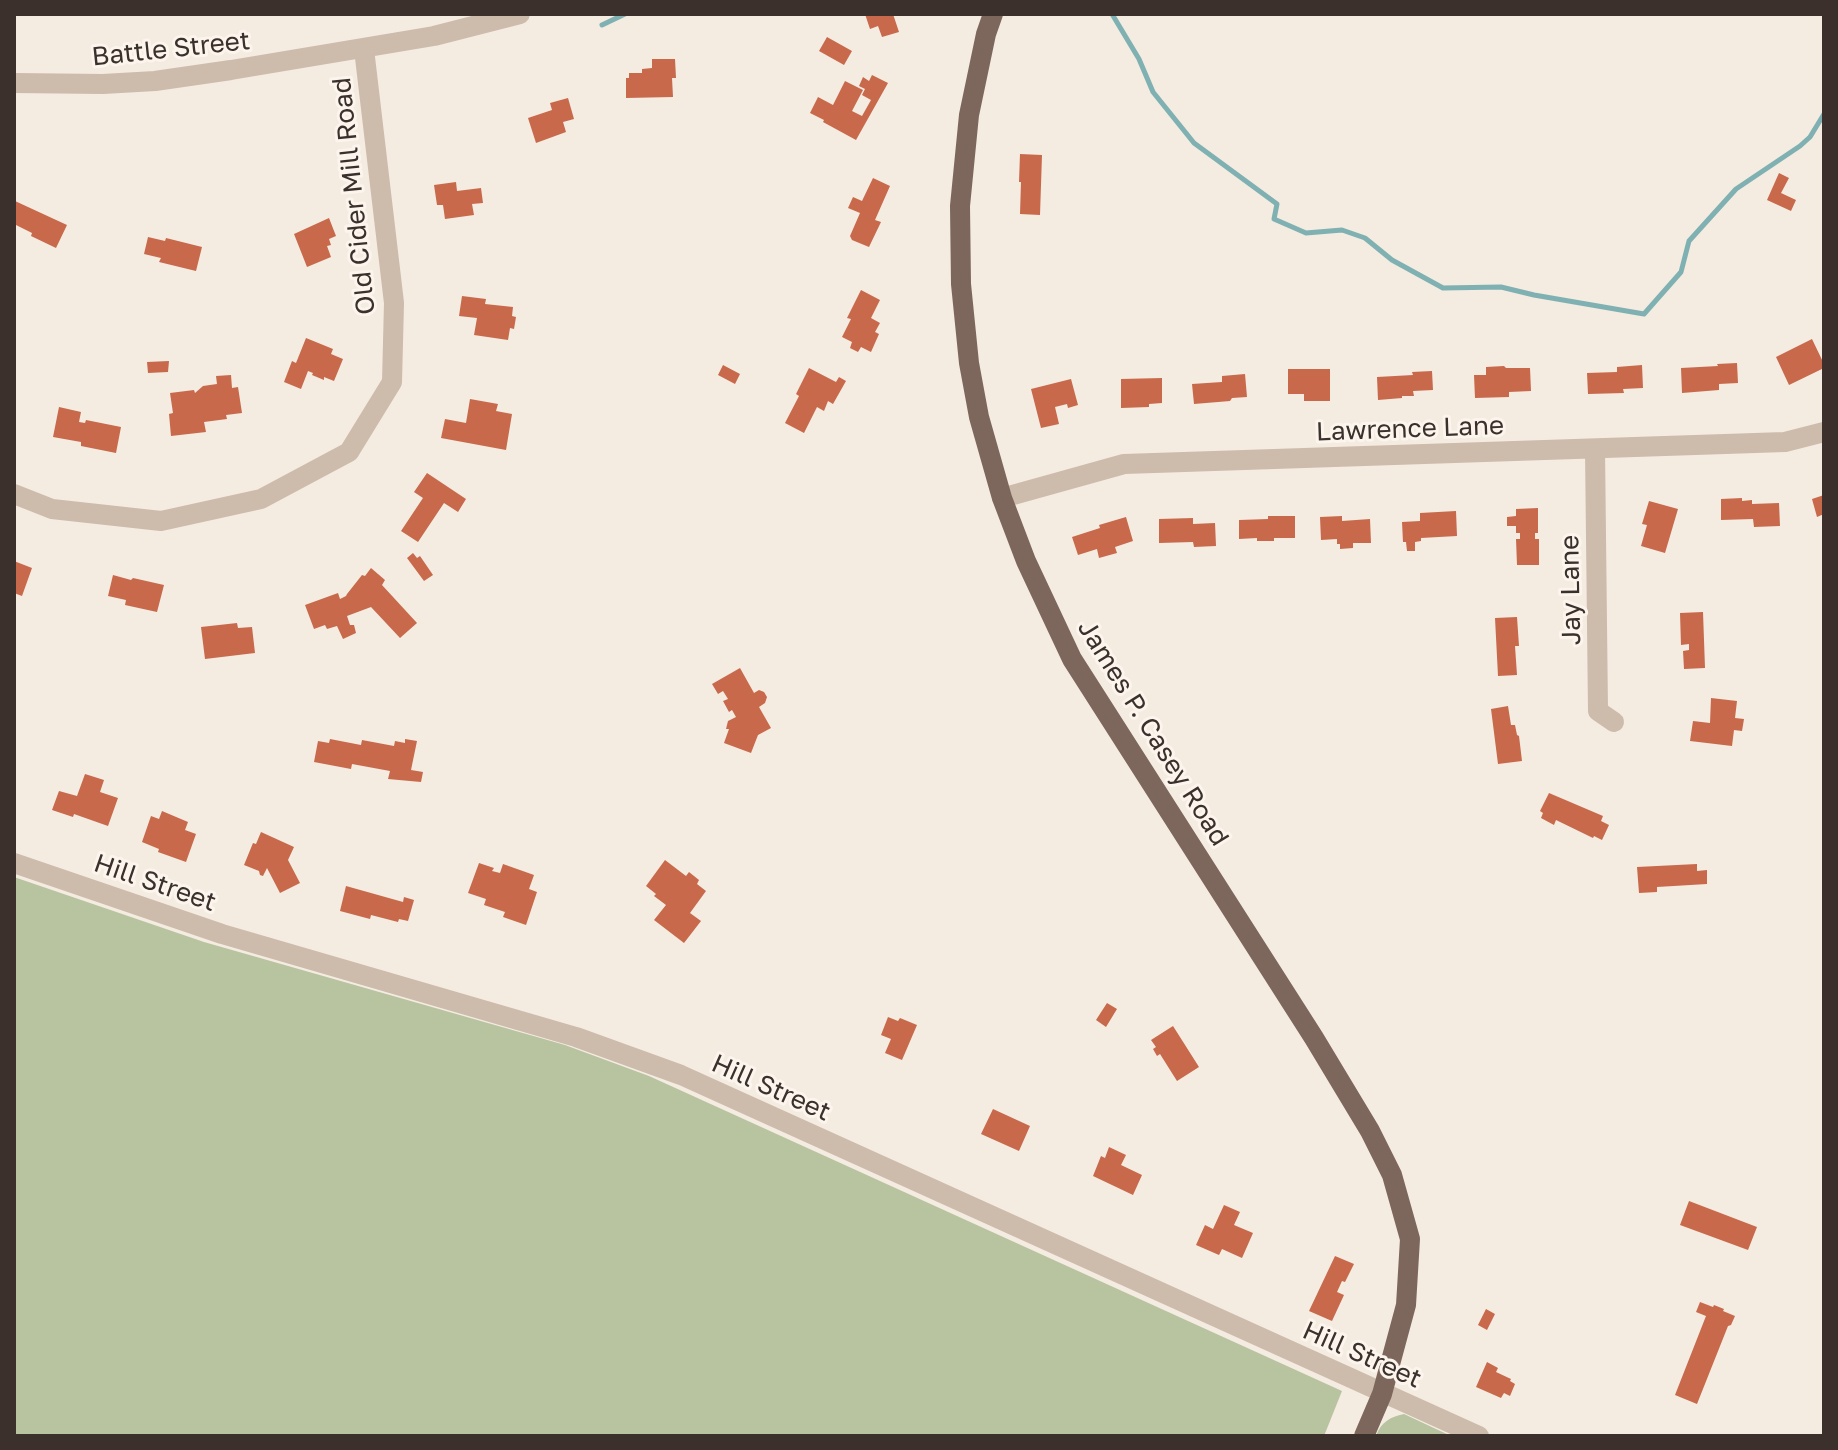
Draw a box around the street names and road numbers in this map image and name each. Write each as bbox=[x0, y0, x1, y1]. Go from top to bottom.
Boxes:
street label: Battle Street bbox=[90, 25, 252, 73]
street label: Old Cider Mill Road bbox=[326, 76, 382, 316]
street label: Lawrence Lane bbox=[1315, 410, 1505, 448]
street label: Jay Lane bbox=[1554, 534, 1588, 646]
street label: James P. Casey Road bbox=[1071, 614, 1235, 852]
street label: Hill Street bbox=[90, 848, 220, 918]
street label: Hill Street bbox=[707, 1048, 835, 1128]
street label: Hill Street bbox=[1298, 1315, 1426, 1395]

